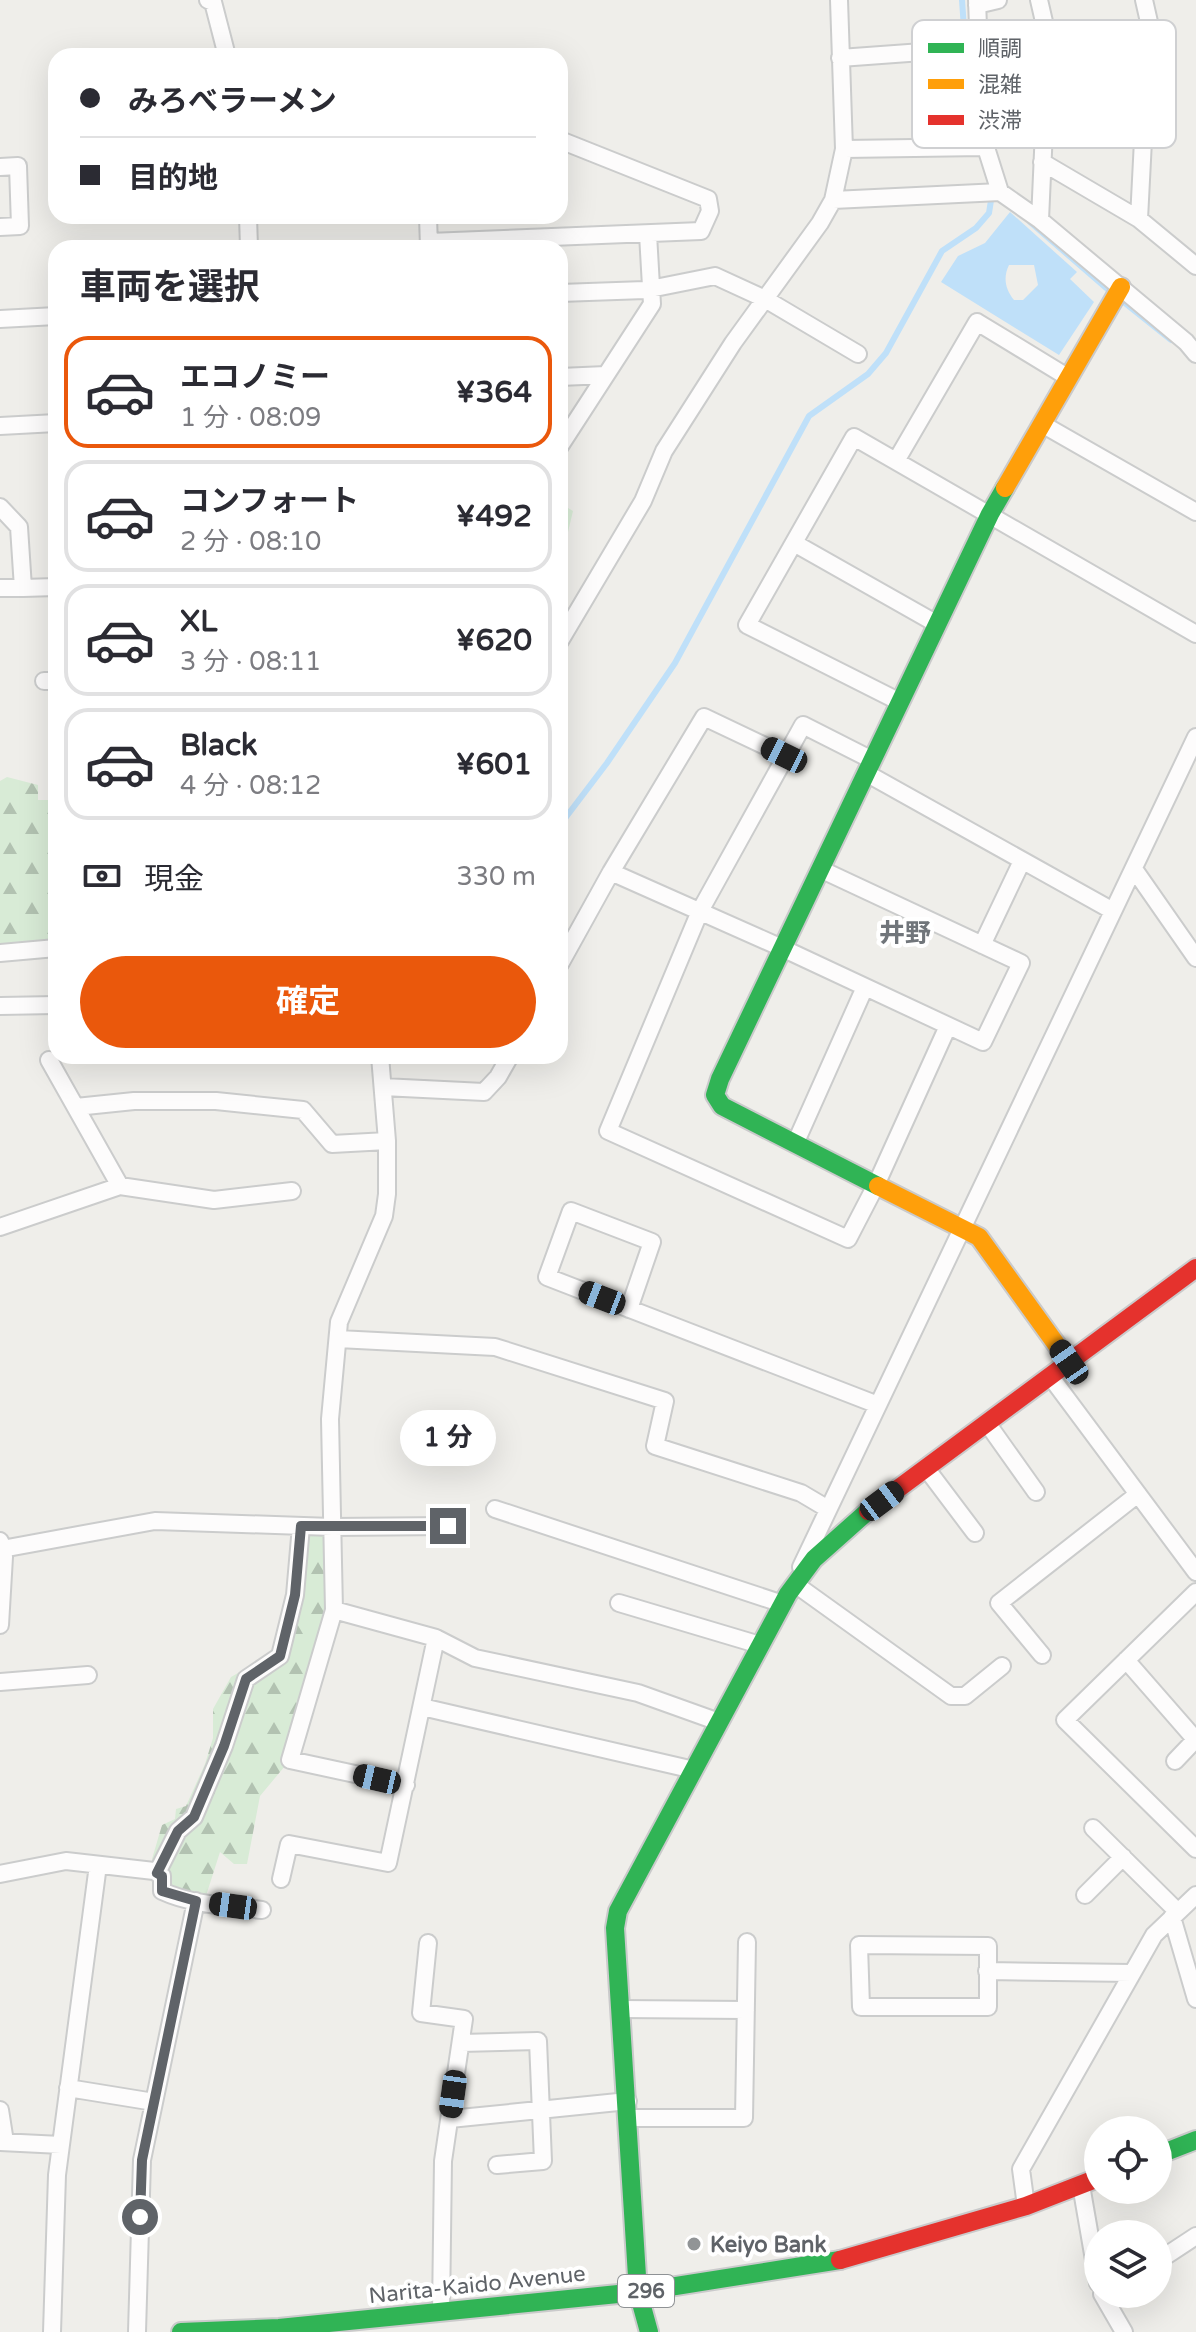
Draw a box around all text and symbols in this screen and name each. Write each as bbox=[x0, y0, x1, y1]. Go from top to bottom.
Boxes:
legend bbox=[912, 20, 1176, 148]
text: 順調 bbox=[978, 36, 1022, 62]
text: 混雑 bbox=[978, 72, 1022, 98]
text: みろべラーメン bbox=[128, 83, 337, 120]
text: 渋滞 bbox=[978, 108, 1022, 134]
text: 目的地 bbox=[128, 160, 218, 197]
text: 車両を選択 bbox=[80, 266, 260, 309]
icon: car bbox=[84, 356, 156, 428]
text: エコノミー bbox=[180, 359, 330, 396]
text: ¥364 bbox=[456, 374, 532, 411]
text: 1 分 · 08:09 bbox=[180, 402, 321, 433]
icon: car bbox=[84, 480, 156, 552]
text: コンフォート bbox=[180, 483, 359, 520]
text: ¥492 bbox=[456, 498, 532, 535]
text: 2 分 · 08:10 bbox=[180, 526, 321, 557]
text: XL bbox=[180, 603, 217, 640]
icon: car bbox=[84, 604, 156, 676]
text: ¥620 bbox=[456, 622, 532, 659]
text: 3 分 · 08:11 bbox=[180, 646, 321, 677]
text: Black bbox=[180, 727, 257, 764]
icon: car bbox=[84, 728, 156, 800]
car bbox=[757, 734, 811, 776]
text: ¥601 bbox=[456, 746, 532, 783]
text: 4 分 · 08:12 bbox=[180, 770, 321, 801]
icon: cash bbox=[80, 854, 124, 898]
text: 現金 bbox=[144, 861, 204, 898]
text: 330 m bbox=[456, 861, 536, 892]
district label: 井野 bbox=[879, 918, 931, 949]
button: 確定 bbox=[80, 956, 536, 1048]
car bbox=[575, 1278, 629, 1318]
car bbox=[1045, 1335, 1093, 1389]
callout: 1 分 bbox=[400, 1410, 496, 1466]
text: 1 分 bbox=[423, 1422, 473, 1453]
car bbox=[856, 1477, 908, 1525]
route end bbox=[430, 1508, 466, 1544]
car bbox=[351, 1762, 403, 1796]
car bbox=[208, 1891, 258, 1921]
car bbox=[438, 2069, 468, 2119]
map controls bbox=[1084, 2116, 1172, 2308]
button: locate bbox=[1084, 2116, 1172, 2204]
route start bbox=[122, 2199, 158, 2235]
button: layers bbox=[1084, 2220, 1172, 2308]
place label: Keiyo Bank bbox=[710, 2232, 826, 2258]
marker: Keiyo Bank bbox=[685, 2235, 703, 2253]
street label: Narita-Kaido Avenue bbox=[367, 2261, 587, 2309]
road number: 296 bbox=[618, 2275, 674, 2307]

